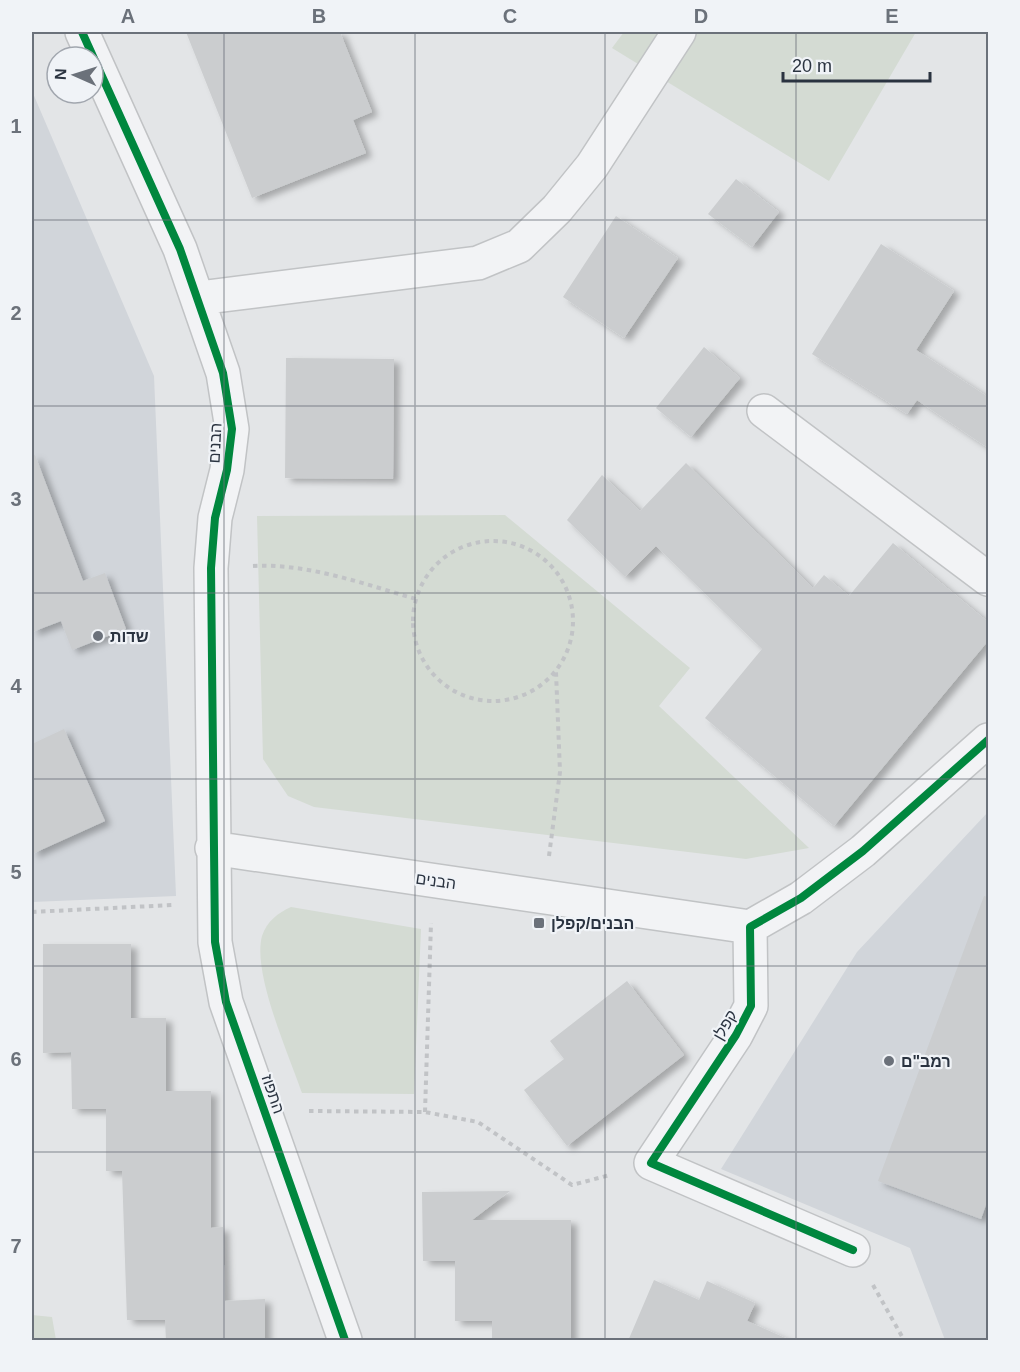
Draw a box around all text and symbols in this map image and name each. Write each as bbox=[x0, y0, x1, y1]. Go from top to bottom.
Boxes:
text: A bbox=[121, 5, 135, 27]
text: B bbox=[312, 5, 326, 27]
text: C bbox=[503, 5, 517, 27]
text: D bbox=[694, 5, 708, 27]
text: E bbox=[885, 5, 899, 27]
north arrow bbox=[45, 45, 105, 105]
scale bar bbox=[783, 45, 930, 83]
text: 20 m bbox=[792, 56, 832, 76]
text: N bbox=[52, 68, 69, 80]
text: 1 bbox=[10, 115, 22, 137]
text: 2 bbox=[10, 302, 22, 324]
street label: הבנים bbox=[205, 422, 225, 464]
text: 3 bbox=[10, 488, 22, 510]
place label: שדות bbox=[110, 628, 149, 645]
marker: שדות bbox=[91, 629, 105, 643]
text: 4 bbox=[10, 675, 22, 697]
text: 5 bbox=[10, 861, 22, 883]
street label: הבנים bbox=[415, 870, 457, 892]
place label: הבנים/קפלן bbox=[551, 915, 634, 932]
marker: הבנים/קפלן bbox=[532, 916, 546, 930]
street label: קפלן bbox=[710, 1007, 740, 1043]
text: 6 bbox=[10, 1048, 22, 1070]
place label: רמב"ם bbox=[901, 1053, 951, 1070]
marker: רמב"ם bbox=[882, 1054, 896, 1068]
street label: התפוז bbox=[258, 1072, 288, 1116]
text: 7 bbox=[10, 1235, 22, 1257]

